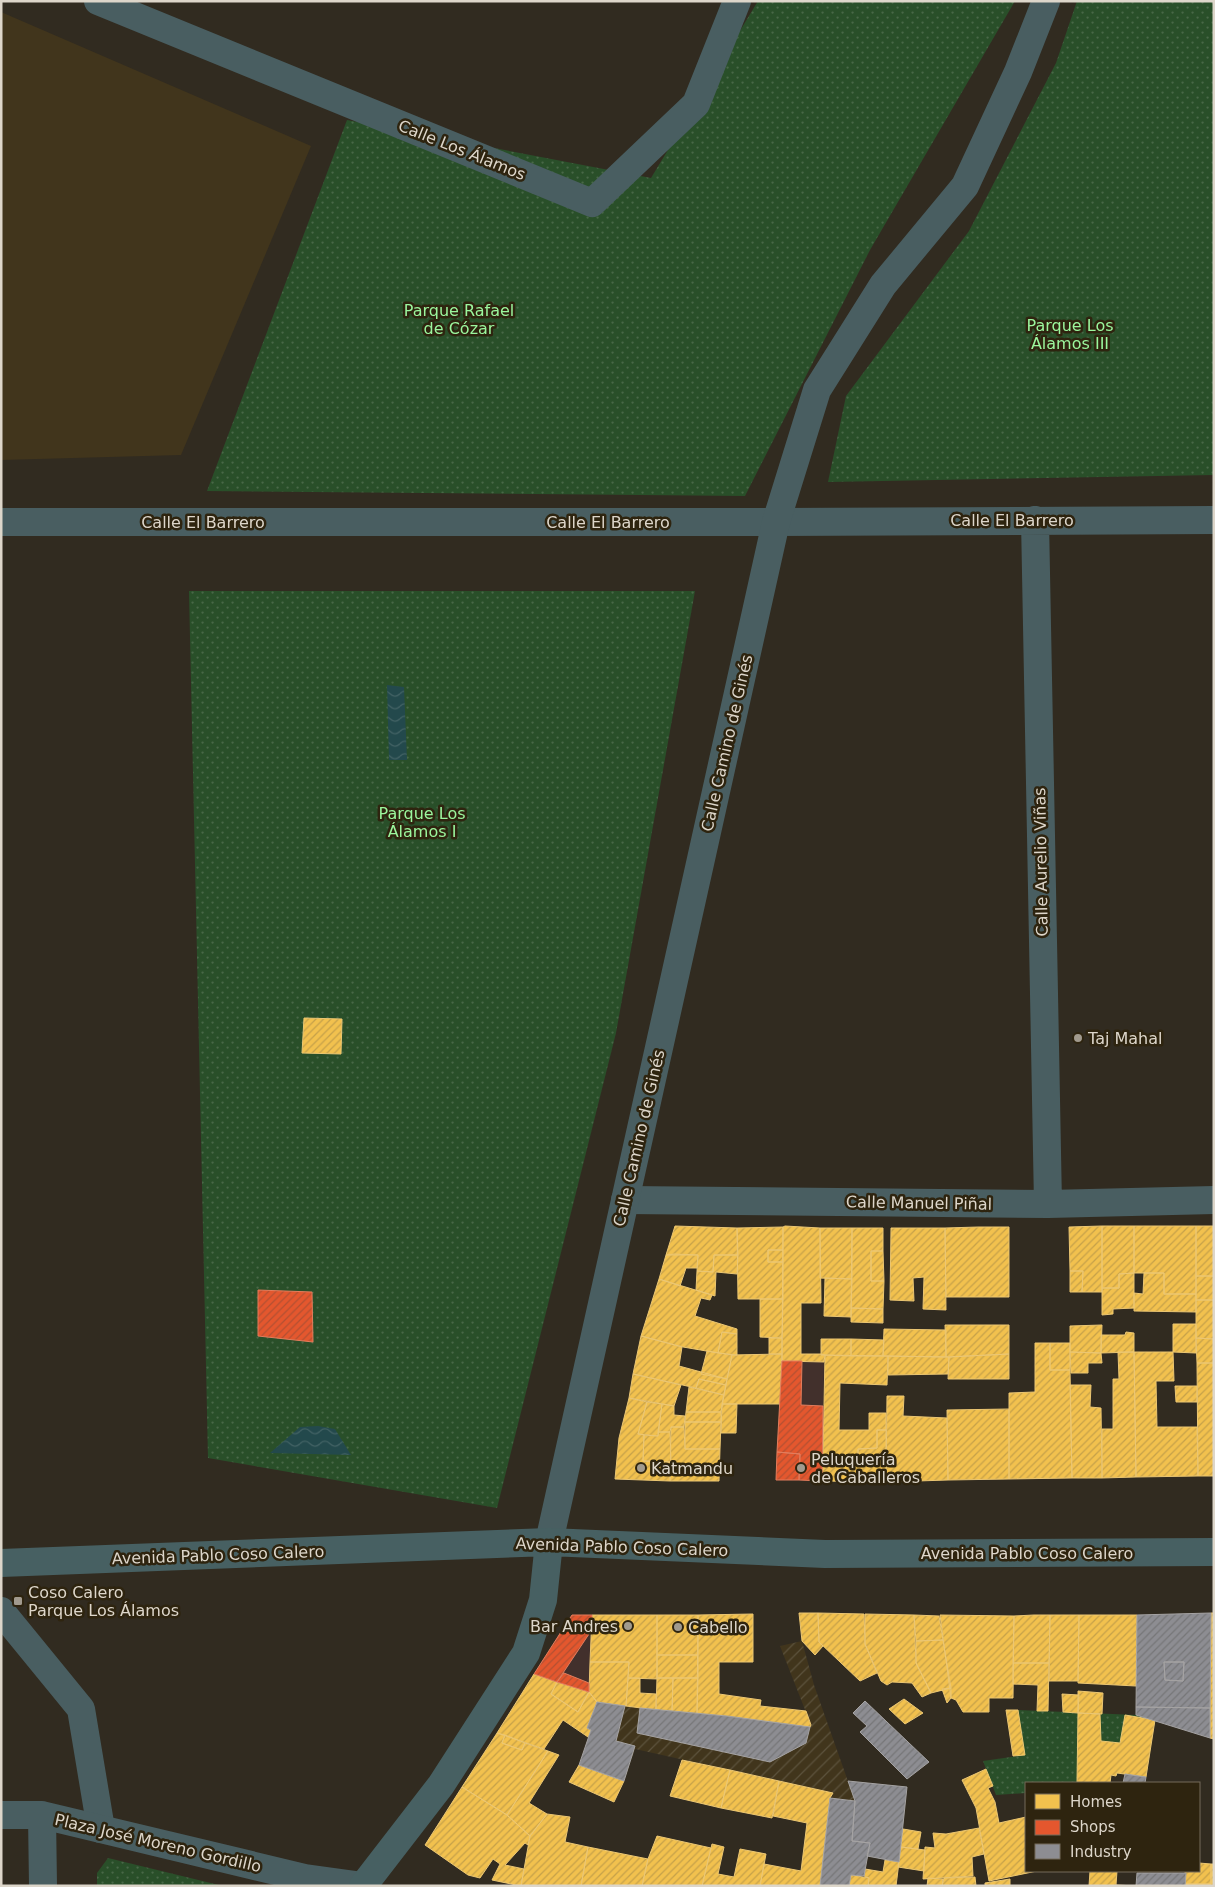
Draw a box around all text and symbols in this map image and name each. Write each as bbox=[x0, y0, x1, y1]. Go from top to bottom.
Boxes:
street label: Calle Los Álamos bbox=[396, 116, 528, 184]
park label: Parque Rafael de Cózar bbox=[404, 301, 514, 338]
park label: Parque Los Álamos III bbox=[1026, 316, 1114, 353]
street label: Calle El Barrero bbox=[950, 511, 1074, 530]
street label: Calle El Barrero bbox=[141, 513, 265, 532]
street label: Calle El Barrero bbox=[546, 513, 670, 532]
street label: Calle Camino de Ginés bbox=[697, 653, 757, 833]
street label: Calle Aurelio Viñas bbox=[1030, 787, 1052, 937]
park label: Parque Los Álamos I bbox=[378, 804, 466, 841]
place label: Taj Mahal bbox=[1087, 1029, 1162, 1048]
marker: Taj Mahal bbox=[1072, 1032, 1084, 1044]
street label: Calle Camino de Ginés bbox=[609, 1048, 669, 1228]
street label: Calle Manuel Piñal bbox=[846, 1192, 992, 1214]
place label: Peluquería de Caballeros bbox=[811, 1450, 920, 1487]
place label: Katmandu bbox=[651, 1459, 733, 1478]
marker: Katmandu bbox=[635, 1462, 647, 1474]
marker: Peluquería de Caballeros bbox=[795, 1462, 807, 1474]
street label: Avenida Pablo Coso Calero bbox=[515, 1534, 729, 1560]
street label: Avenida Pablo Coso Calero bbox=[111, 1542, 325, 1568]
street label: Avenida Pablo Coso Calero bbox=[921, 1544, 1133, 1563]
place label: Coso Calero Parque Los Álamos bbox=[28, 1583, 179, 1620]
marker: Coso Calero Parque Los Álamos bbox=[12, 1595, 24, 1607]
place label: Bar Andres bbox=[530, 1617, 618, 1636]
place label: Cabello bbox=[688, 1618, 748, 1637]
marker: Bar Andres bbox=[622, 1620, 634, 1632]
marker: Cabello bbox=[672, 1621, 684, 1633]
legend bbox=[1025, 1782, 1200, 1872]
text: Homes bbox=[1070, 1793, 1122, 1811]
street label: Plaza José Moreno Gordillo bbox=[53, 1810, 263, 1876]
text: Shops bbox=[1070, 1818, 1116, 1836]
text: Industry bbox=[1070, 1843, 1132, 1861]

